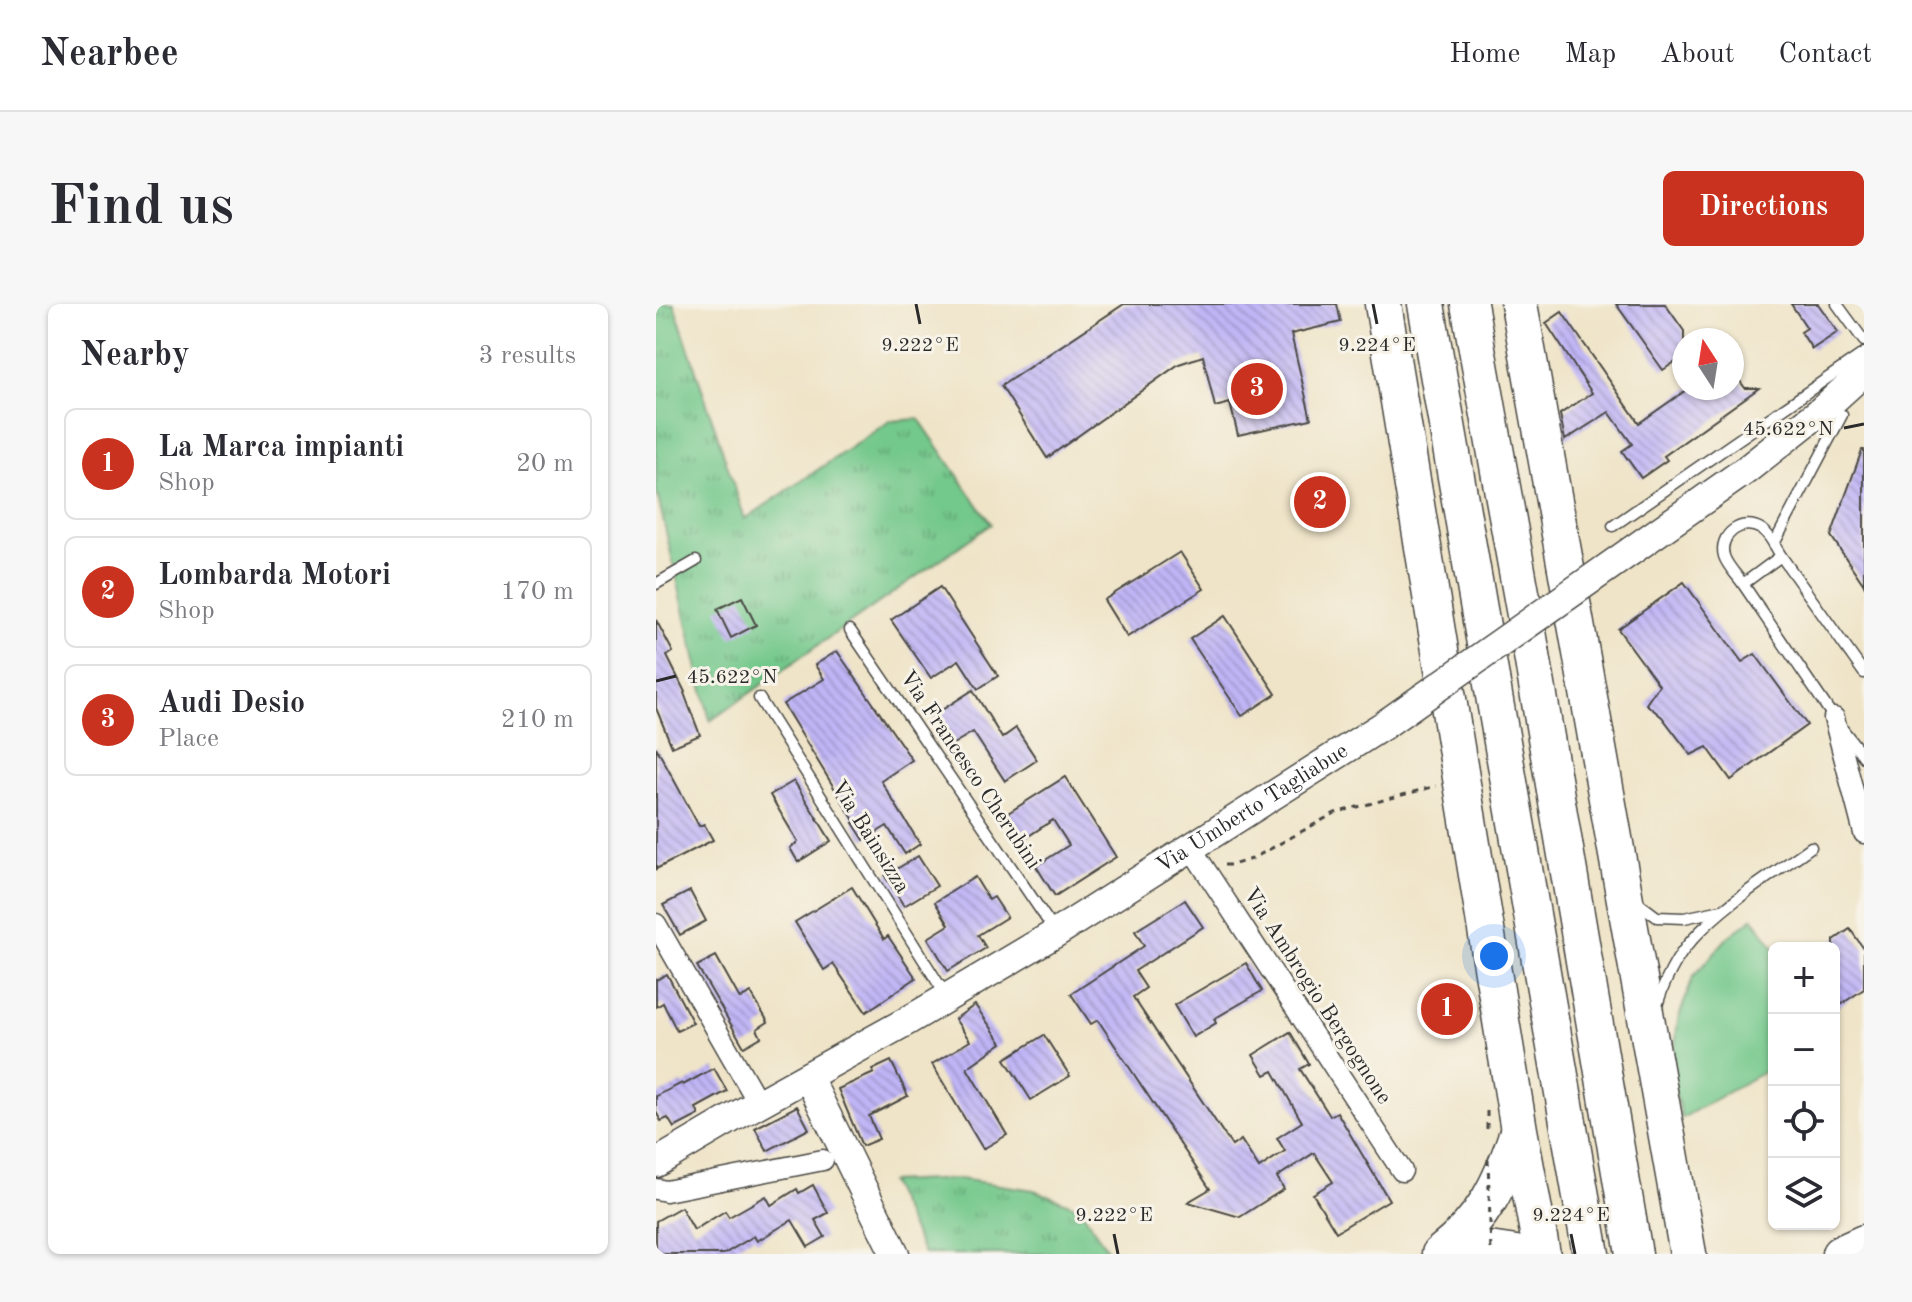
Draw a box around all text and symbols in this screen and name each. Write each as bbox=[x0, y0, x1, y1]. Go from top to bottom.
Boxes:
text: Nearbee bbox=[40, 36, 179, 74]
text: Home bbox=[1449, 41, 1520, 69]
text: Map bbox=[1564, 41, 1616, 69]
text: About bbox=[1660, 41, 1735, 69]
text: Contact bbox=[1779, 41, 1872, 69]
button: Directions bbox=[1663, 171, 1864, 246]
text: Find us bbox=[48, 180, 234, 236]
north arrow bbox=[1672, 328, 1744, 400]
text: 9.222°E bbox=[881, 336, 959, 356]
text: 9.224°E bbox=[1338, 336, 1416, 356]
text: Nearby bbox=[80, 339, 190, 373]
text: 3 results bbox=[478, 343, 576, 369]
pin: 3 bbox=[1231, 359, 1283, 419]
text: 45.622°N bbox=[1743, 420, 1833, 440]
text: La Marca impianti bbox=[158, 433, 404, 463]
text: 1 bbox=[100, 451, 116, 477]
text: 20 m bbox=[516, 451, 574, 477]
text: Shop bbox=[158, 470, 215, 496]
pin: 2 bbox=[1294, 472, 1346, 532]
text: Lombarda Motori bbox=[158, 561, 391, 591]
text: 2 bbox=[100, 579, 116, 605]
text: 170 m bbox=[501, 579, 574, 605]
text: Shop bbox=[158, 598, 215, 624]
street label: Via Francesco Cherubini bbox=[895, 667, 1045, 873]
text: 45.622°N bbox=[687, 668, 777, 688]
text: Audi Desio bbox=[158, 689, 305, 719]
text: 3 bbox=[100, 707, 116, 733]
text: 210 m bbox=[501, 707, 574, 733]
text: Place bbox=[158, 726, 219, 752]
street label: Via Umberto Tagliabue bbox=[1153, 740, 1352, 877]
street label: Via Bainsizza bbox=[827, 777, 913, 897]
street label: Via Ambrogio Bergognone bbox=[1239, 884, 1395, 1108]
your location bbox=[1474, 936, 1514, 976]
map controls bbox=[1768, 942, 1840, 1230]
button: + bbox=[1768, 942, 1840, 1014]
pin: 1 bbox=[1421, 979, 1473, 1039]
button: − bbox=[1768, 1014, 1840, 1086]
button: locate bbox=[1768, 1086, 1840, 1158]
button: layers bbox=[1768, 1158, 1840, 1230]
text: 9.222°E bbox=[1075, 1206, 1153, 1226]
text: 9.224°E bbox=[1532, 1206, 1610, 1226]

